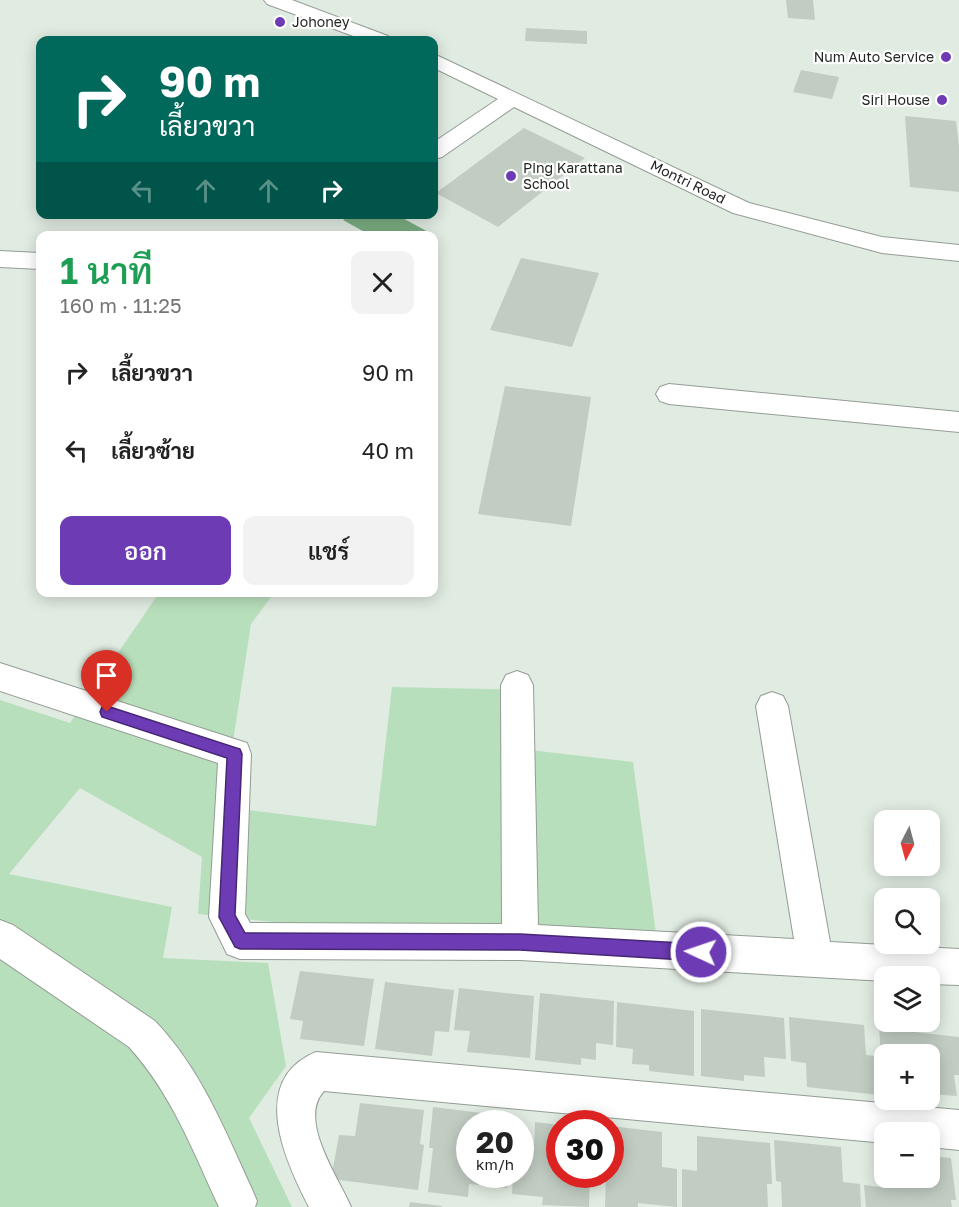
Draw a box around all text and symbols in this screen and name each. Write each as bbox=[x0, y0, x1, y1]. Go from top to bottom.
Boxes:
place label: Johoney bbox=[292, 13, 350, 30]
marker: Johoney bbox=[273, 15, 287, 29]
place label: Num Auto Service bbox=[814, 48, 934, 65]
marker: Num Auto Service bbox=[939, 50, 953, 64]
text: 90 m bbox=[159, 56, 260, 106]
icon: right bbox=[60, 60, 138, 138]
place label: Siri House bbox=[862, 91, 930, 108]
marker: Siri House bbox=[935, 93, 949, 107]
text: เลี้ยวขวา bbox=[159, 110, 255, 142]
street label: Montri Road bbox=[648, 156, 729, 207]
place label: Ping Karattana School bbox=[523, 159, 623, 192]
marker: Ping Karattana School bbox=[504, 169, 518, 183]
icon: left bbox=[126, 174, 159, 207]
icon: ahead bbox=[189, 174, 222, 207]
icon: ahead bbox=[252, 174, 285, 207]
icon: right bbox=[315, 174, 348, 207]
text: 1 นาที bbox=[60, 249, 153, 292]
button: close bbox=[351, 251, 414, 314]
text: 160 m · 11:25 bbox=[60, 293, 182, 317]
icon: right bbox=[60, 356, 93, 389]
text: เลี้ยวขวา bbox=[111, 359, 193, 386]
text: 90 m bbox=[362, 359, 414, 386]
icon: left bbox=[60, 434, 93, 467]
text: เลี้ยวซ้าย bbox=[111, 437, 195, 464]
text: 40 m bbox=[362, 437, 414, 464]
button: ออก bbox=[60, 516, 231, 585]
button: แชร์ bbox=[243, 516, 414, 585]
pin bbox=[81, 650, 132, 712]
icon: arrive bbox=[90, 659, 123, 692]
north arrow bbox=[874, 810, 940, 876]
map controls bbox=[874, 810, 940, 1188]
button: search bbox=[874, 888, 940, 954]
position arrow bbox=[669, 920, 733, 984]
button: layers bbox=[874, 966, 940, 1032]
button: + bbox=[874, 1044, 940, 1110]
speed limit sign: 30 bbox=[546, 1110, 624, 1188]
button: − bbox=[874, 1122, 940, 1188]
text: 20 bbox=[476, 1124, 514, 1160]
text: km/h bbox=[476, 1155, 514, 1173]

